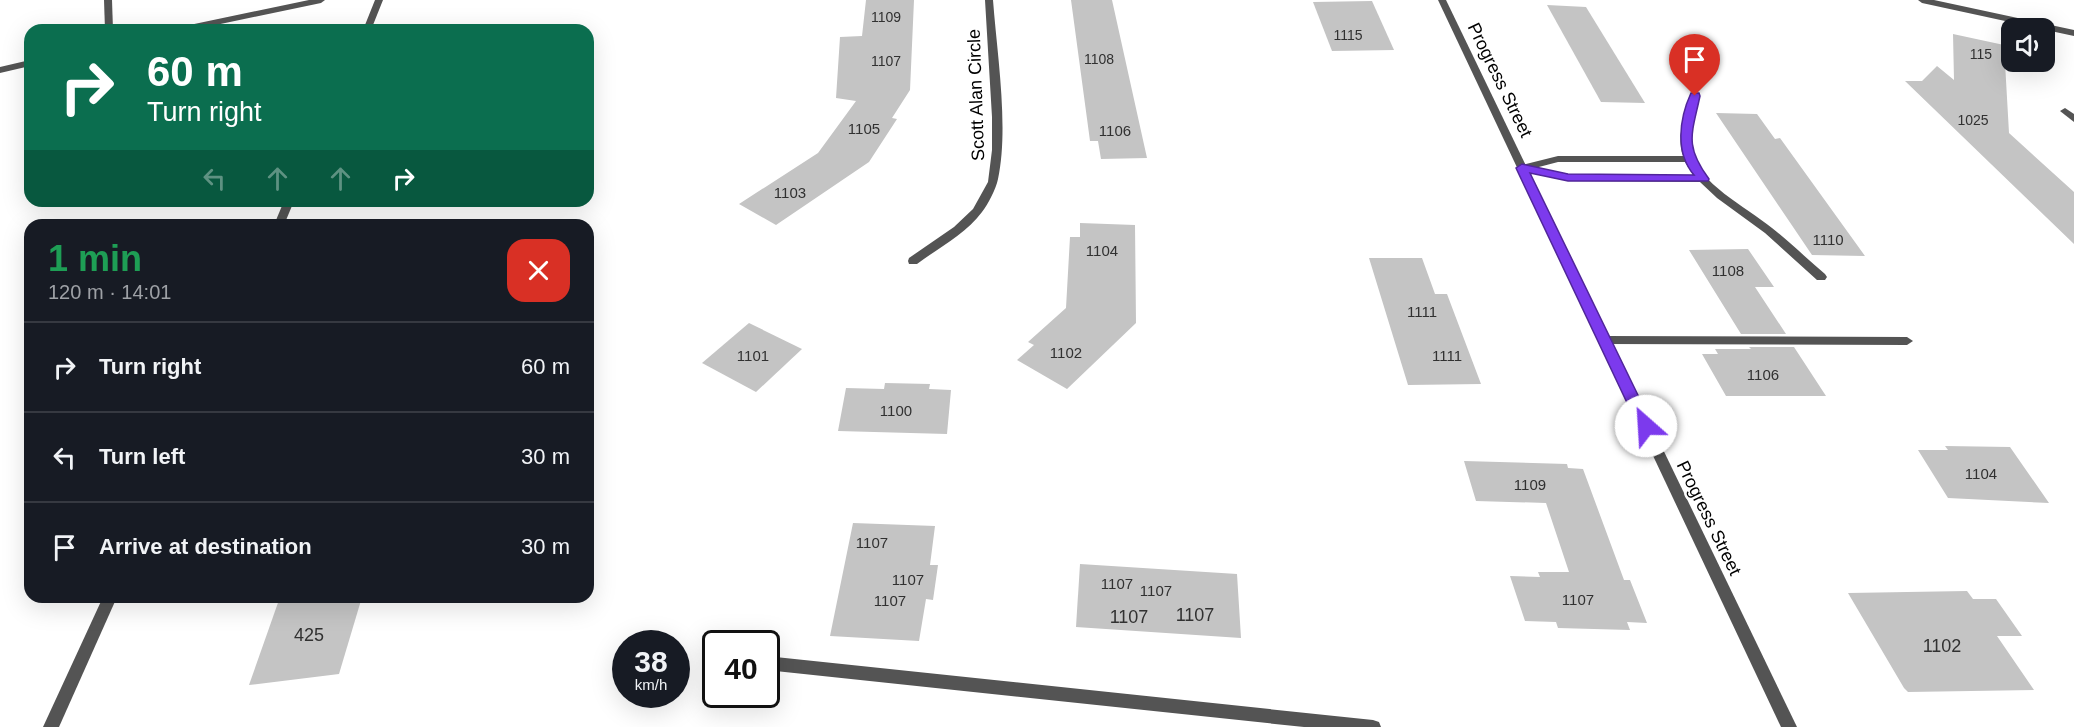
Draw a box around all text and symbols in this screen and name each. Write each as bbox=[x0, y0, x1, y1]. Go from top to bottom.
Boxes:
house number: 1109 bbox=[871, 9, 901, 25]
map controls bbox=[2001, 18, 2055, 72]
button: sound bbox=[2001, 18, 2055, 72]
street label: Progress Street bbox=[1464, 19, 1536, 141]
house number: 1115 bbox=[1333, 27, 1363, 43]
street label: Scott Alan Circle bbox=[964, 29, 988, 161]
pin bbox=[1669, 34, 1720, 96]
icon: arrive bbox=[1678, 43, 1711, 76]
house number: 115 bbox=[1970, 46, 1992, 62]
icon: right bbox=[48, 48, 126, 126]
text: 60 m bbox=[147, 48, 243, 95]
house number: 1108 bbox=[1084, 51, 1114, 67]
house number: 1107 bbox=[871, 53, 901, 69]
text: Turn right bbox=[147, 97, 262, 127]
house number: 1025 bbox=[1957, 112, 1989, 128]
house number: 1105 bbox=[848, 120, 880, 137]
house number: 1106 bbox=[1099, 122, 1131, 139]
icon: left bbox=[198, 162, 231, 195]
icon: ahead bbox=[261, 162, 294, 195]
icon: ahead bbox=[324, 162, 357, 195]
icon: right bbox=[387, 162, 420, 195]
house number: 1103 bbox=[774, 184, 806, 201]
house number: 1110 bbox=[1812, 231, 1844, 248]
text: 1 min bbox=[48, 238, 142, 279]
button: close bbox=[507, 239, 570, 302]
house number: 1104 bbox=[1086, 242, 1118, 259]
house number: 1108 bbox=[1712, 262, 1744, 279]
text: 120 m · 14:01 bbox=[48, 281, 171, 303]
house number: 1111 bbox=[1407, 303, 1437, 320]
house number: 1102 bbox=[1050, 344, 1082, 361]
house number: 1101 bbox=[737, 347, 769, 364]
house number: 1111 bbox=[1432, 347, 1462, 364]
icon: right bbox=[48, 351, 81, 384]
text: Turn right bbox=[99, 354, 201, 379]
text: 60 m bbox=[521, 354, 570, 379]
house number: 1106 bbox=[1747, 366, 1779, 383]
position arrow bbox=[1614, 394, 1678, 458]
house number: 1100 bbox=[880, 402, 912, 419]
icon: left bbox=[48, 441, 81, 474]
text: Turn left bbox=[99, 444, 185, 469]
text: 30 m bbox=[521, 444, 570, 469]
street label: Progress Street bbox=[1673, 457, 1745, 579]
house number: 1104 bbox=[1965, 465, 1997, 482]
house number: 1109 bbox=[1514, 476, 1546, 493]
icon: arrive bbox=[48, 531, 81, 564]
text: Arrive at destination bbox=[99, 534, 312, 559]
text: 30 m bbox=[521, 534, 570, 559]
house number: 1107 bbox=[856, 534, 888, 551]
house number: 1107 bbox=[892, 571, 924, 588]
house number: 1107 bbox=[1101, 575, 1133, 592]
house number: 1107 bbox=[1140, 582, 1172, 599]
house number: 1107 bbox=[1562, 591, 1594, 608]
house number: 1107 bbox=[874, 592, 906, 609]
house number: 1107 bbox=[1176, 605, 1214, 625]
house number: 1107 bbox=[1110, 607, 1148, 627]
house number: 425 bbox=[294, 625, 324, 645]
speed limit sign: 40 bbox=[702, 630, 780, 708]
house number: 1102 bbox=[1923, 636, 1961, 656]
text: 38 bbox=[634, 645, 668, 678]
text: km/h bbox=[635, 676, 667, 693]

